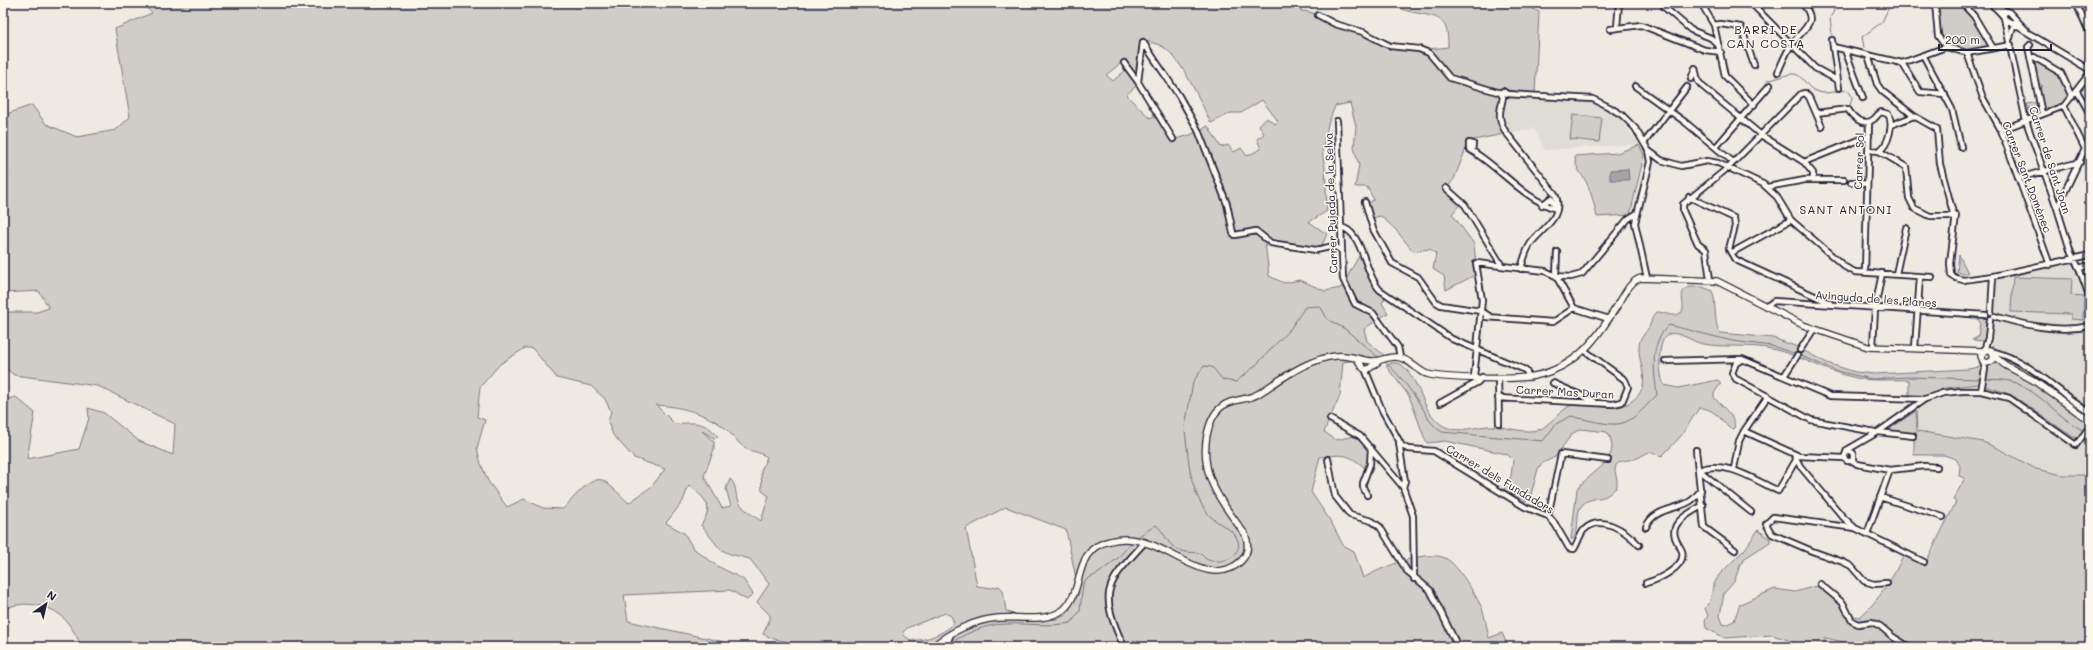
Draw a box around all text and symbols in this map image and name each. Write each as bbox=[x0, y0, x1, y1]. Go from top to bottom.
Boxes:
district label: BARRI DE CAN COSTA bbox=[1727, 21, 1805, 51]
scale bar bbox=[1939, 26, 2051, 52]
text: 200 m bbox=[1945, 31, 1980, 47]
street label: Carrer de Sant Joan bbox=[2026, 104, 2075, 215]
street label: Carrer Sant Domènec bbox=[1999, 119, 2056, 235]
street label: Carrer Pujada de la Selva bbox=[1321, 132, 1340, 274]
street label: Carrer Sol bbox=[1850, 132, 1867, 190]
district label: SANT ANTONI bbox=[1800, 201, 1892, 217]
street label: Avinguda de les Planes bbox=[1815, 287, 1937, 310]
street label: Carrer Mas Duran bbox=[1516, 381, 1614, 402]
street label: Carrer dels Fundadors bbox=[1443, 440, 1557, 517]
north arrow bbox=[26, 584, 66, 624]
text: N bbox=[44, 587, 60, 604]

